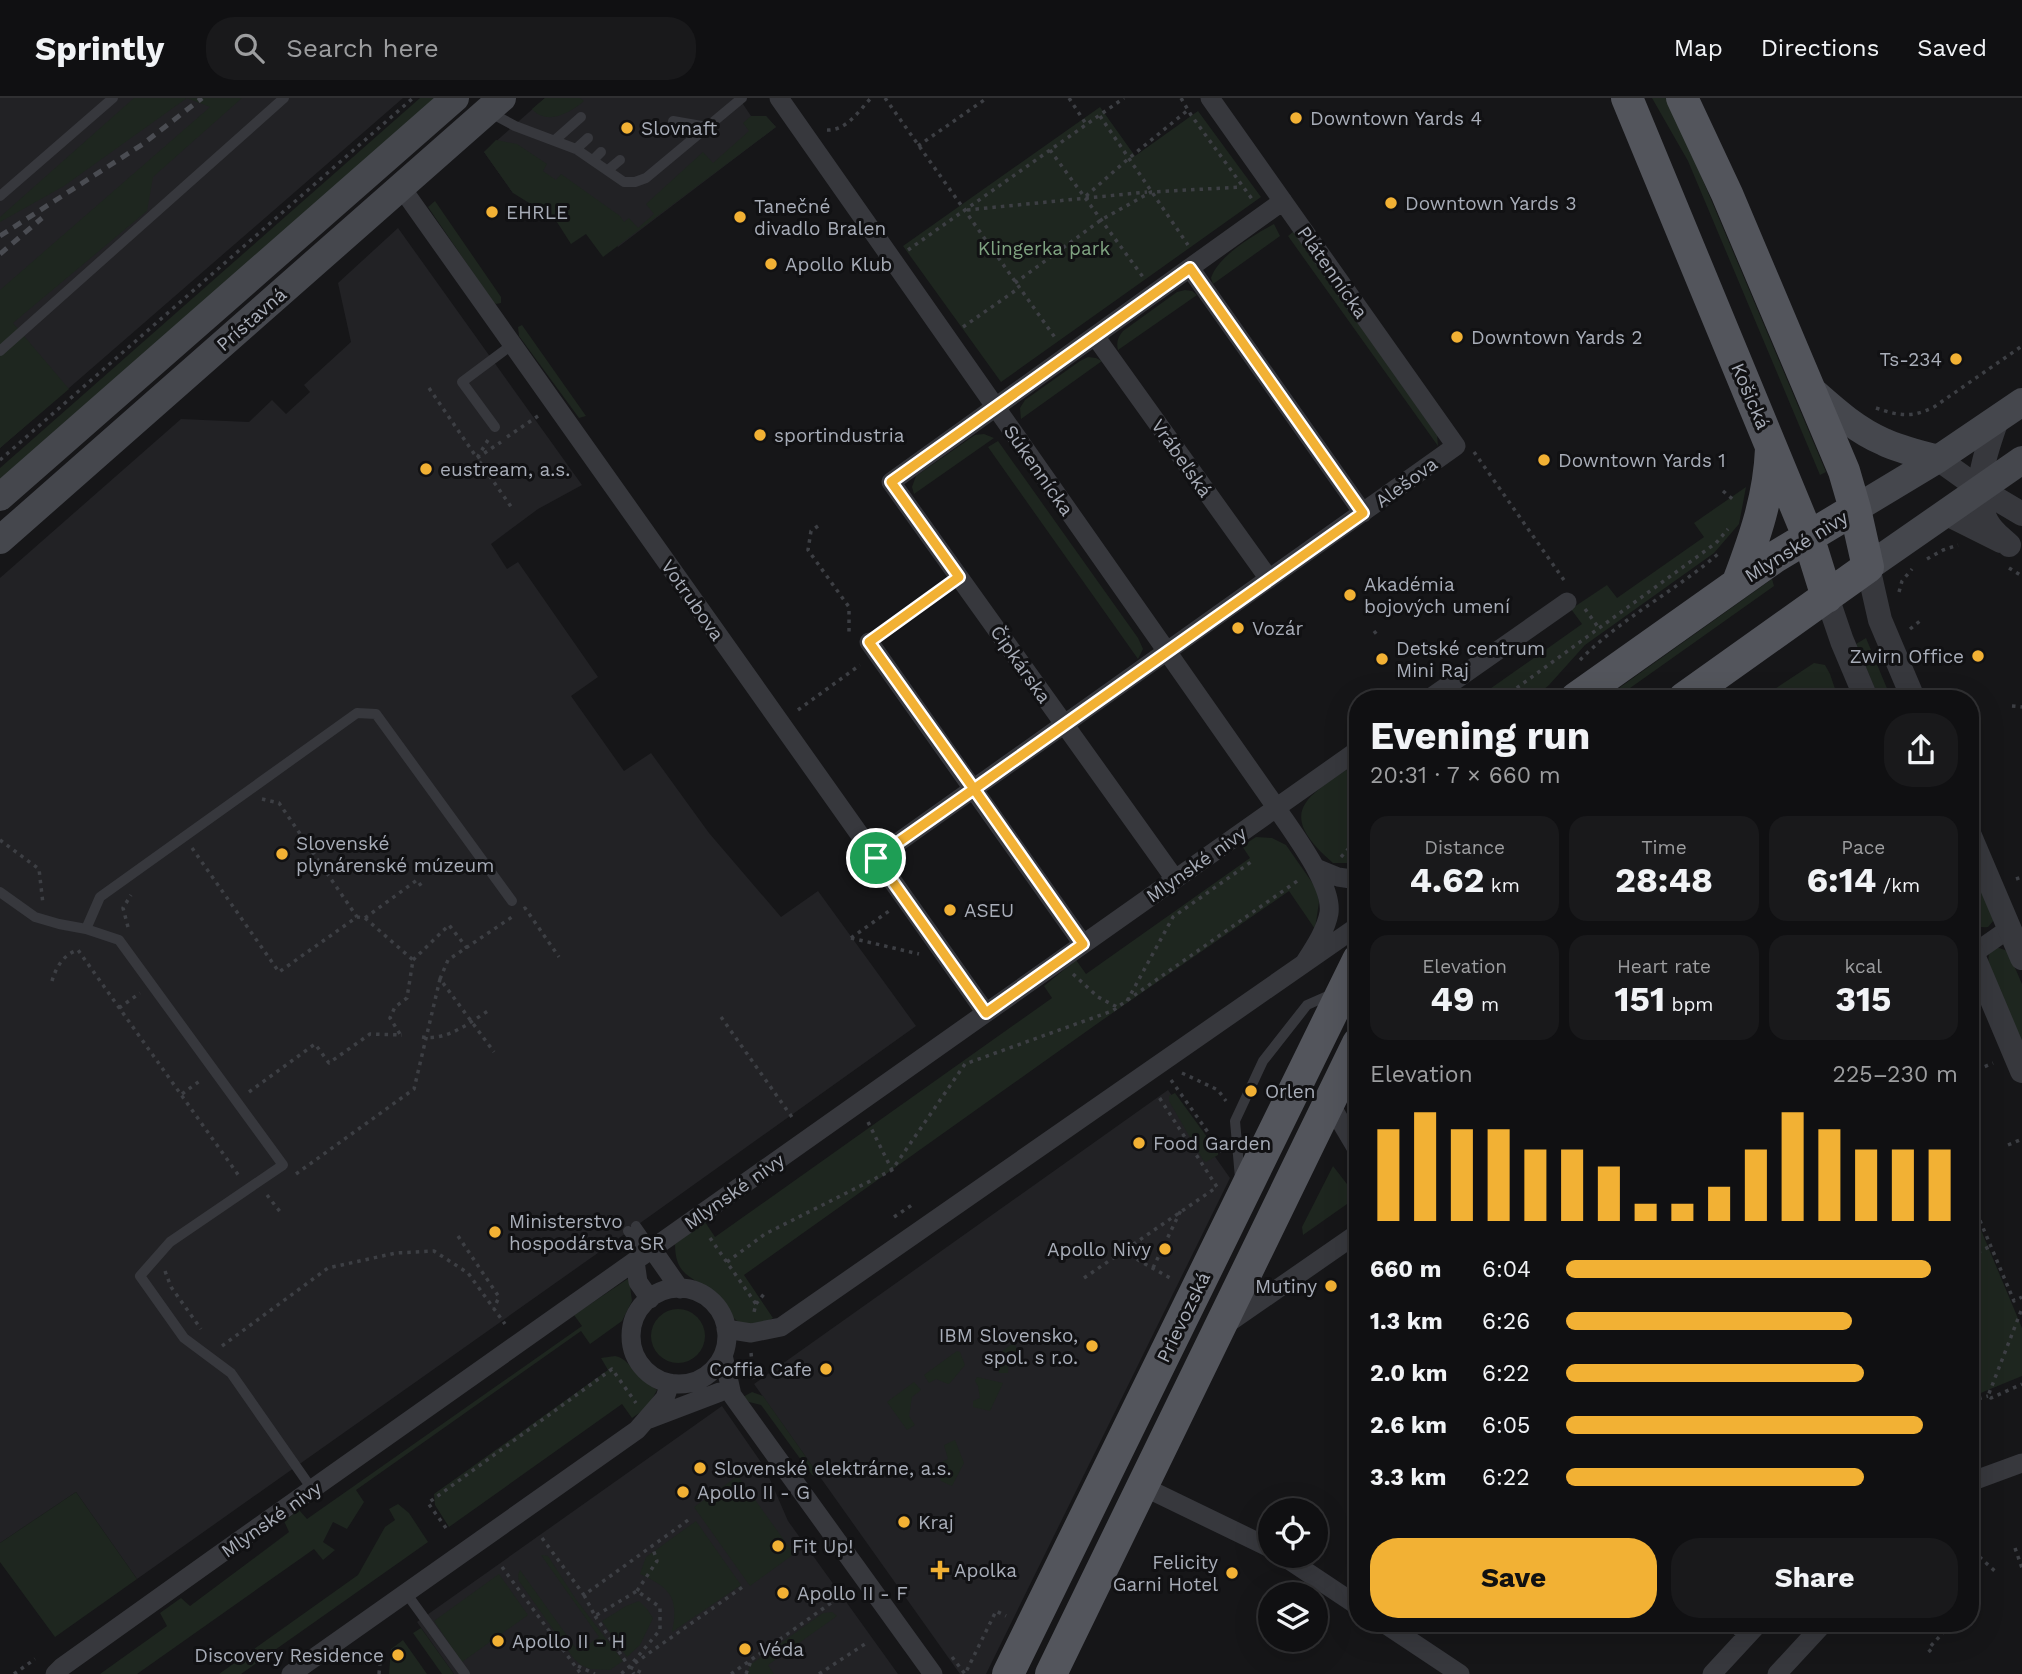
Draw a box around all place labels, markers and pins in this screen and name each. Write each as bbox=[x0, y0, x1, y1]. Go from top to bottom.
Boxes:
place label: Downtown Yards 4 bbox=[1310, 107, 1482, 130]
marker: Downtown Yards 4 bbox=[1288, 110, 1304, 126]
place label: Slovnaft bbox=[641, 117, 717, 140]
marker: Slovnaft bbox=[619, 120, 635, 136]
place label: Downtown Yards 3 bbox=[1405, 192, 1577, 215]
place label: Tanečné divadlo Bralen bbox=[754, 195, 886, 240]
marker: Downtown Yards 3 bbox=[1383, 195, 1399, 211]
place label: EHRLE bbox=[506, 201, 568, 224]
marker: EHRLE bbox=[484, 204, 500, 220]
marker: Tanečné divadlo Bralen bbox=[732, 209, 748, 225]
place label: Apollo Klub bbox=[785, 253, 892, 276]
marker: Apollo Klub bbox=[763, 256, 779, 272]
place label: Downtown Yards 2 bbox=[1471, 326, 1643, 349]
marker: Downtown Yards 2 bbox=[1449, 329, 1465, 345]
place label: Ts-234 bbox=[1880, 348, 1942, 371]
marker: Ts-234 bbox=[1948, 351, 1964, 367]
place label: sportindustria bbox=[774, 424, 905, 447]
marker: sportindustria bbox=[752, 427, 768, 443]
place label: Downtown Yards 1 bbox=[1558, 449, 1726, 472]
marker: Downtown Yards 1 bbox=[1536, 452, 1552, 468]
place label: eustream, a.s. bbox=[440, 458, 570, 481]
marker: eustream, a.s. bbox=[418, 461, 434, 477]
place label: Akadémia bojových umení bbox=[1364, 573, 1510, 618]
marker: Akadémia bojových umení bbox=[1342, 587, 1358, 603]
place label: Vozár bbox=[1252, 617, 1304, 640]
marker: Vozár bbox=[1230, 620, 1246, 636]
place label: Detské centrum Mini Raj bbox=[1396, 637, 1545, 682]
place label: Zwirn Office bbox=[1850, 645, 1964, 668]
marker: Zwirn Office bbox=[1970, 648, 1986, 664]
marker: Detské centrum Mini Raj bbox=[1374, 651, 1390, 667]
pin bbox=[846, 828, 906, 888]
place label: Slovenské plynárenské múzeum bbox=[296, 832, 494, 877]
marker: Slovenské plynárenské múzeum bbox=[274, 846, 290, 862]
place label: ASEU bbox=[964, 899, 1014, 922]
marker: ASEU bbox=[942, 902, 958, 918]
place label: Orlen bbox=[1265, 1080, 1315, 1103]
marker: Orlen bbox=[1243, 1083, 1259, 1099]
place label: Food Garden bbox=[1153, 1132, 1271, 1155]
marker: Food Garden bbox=[1131, 1135, 1147, 1151]
place label: Ministerstvo hospodárstva SR bbox=[509, 1210, 665, 1255]
marker: Ministerstvo hospodárstva SR bbox=[487, 1224, 503, 1240]
place label: Apollo Nivy bbox=[1047, 1238, 1151, 1261]
marker: Apollo Nivy bbox=[1157, 1241, 1173, 1257]
place label: Mutiny bbox=[1255, 1275, 1317, 1298]
marker: Mutiny bbox=[1323, 1278, 1339, 1294]
place label: IBM Slovensko, spol. s r.o. bbox=[939, 1324, 1078, 1369]
marker: IBM Slovensko, spol. s r.o. bbox=[1084, 1338, 1100, 1354]
place label: Coffia Cafe bbox=[709, 1358, 812, 1381]
marker: Coffia Cafe bbox=[818, 1361, 834, 1377]
place label: Slovenské elektrárne, a.s. bbox=[714, 1457, 951, 1480]
marker: Slovenské elektrárne, a.s. bbox=[692, 1460, 708, 1476]
place label: Apollo II - G bbox=[697, 1481, 810, 1504]
marker: Apollo II - G bbox=[675, 1484, 691, 1500]
place label: Kraj bbox=[918, 1511, 954, 1534]
marker: Kraj bbox=[896, 1514, 912, 1530]
place label: Fit Up! bbox=[792, 1535, 854, 1558]
marker: Fit Up! bbox=[770, 1538, 786, 1554]
place label: Felicity Garni Hotel bbox=[1113, 1551, 1218, 1596]
place label: Apolka bbox=[954, 1559, 1017, 1582]
marker: Apolka bbox=[932, 1562, 948, 1578]
marker: Felicity Garni Hotel bbox=[1224, 1565, 1240, 1581]
place label: Apollo II - F bbox=[797, 1582, 908, 1605]
marker: Apollo II - F bbox=[775, 1585, 791, 1601]
place label: Apollo II - H bbox=[512, 1630, 625, 1653]
marker: Apollo II - H bbox=[490, 1633, 506, 1649]
place label: Véda bbox=[759, 1638, 804, 1661]
marker: Véda bbox=[737, 1641, 753, 1657]
place label: Discovery Residence bbox=[194, 1644, 384, 1667]
marker: Discovery Residence bbox=[390, 1647, 406, 1663]

